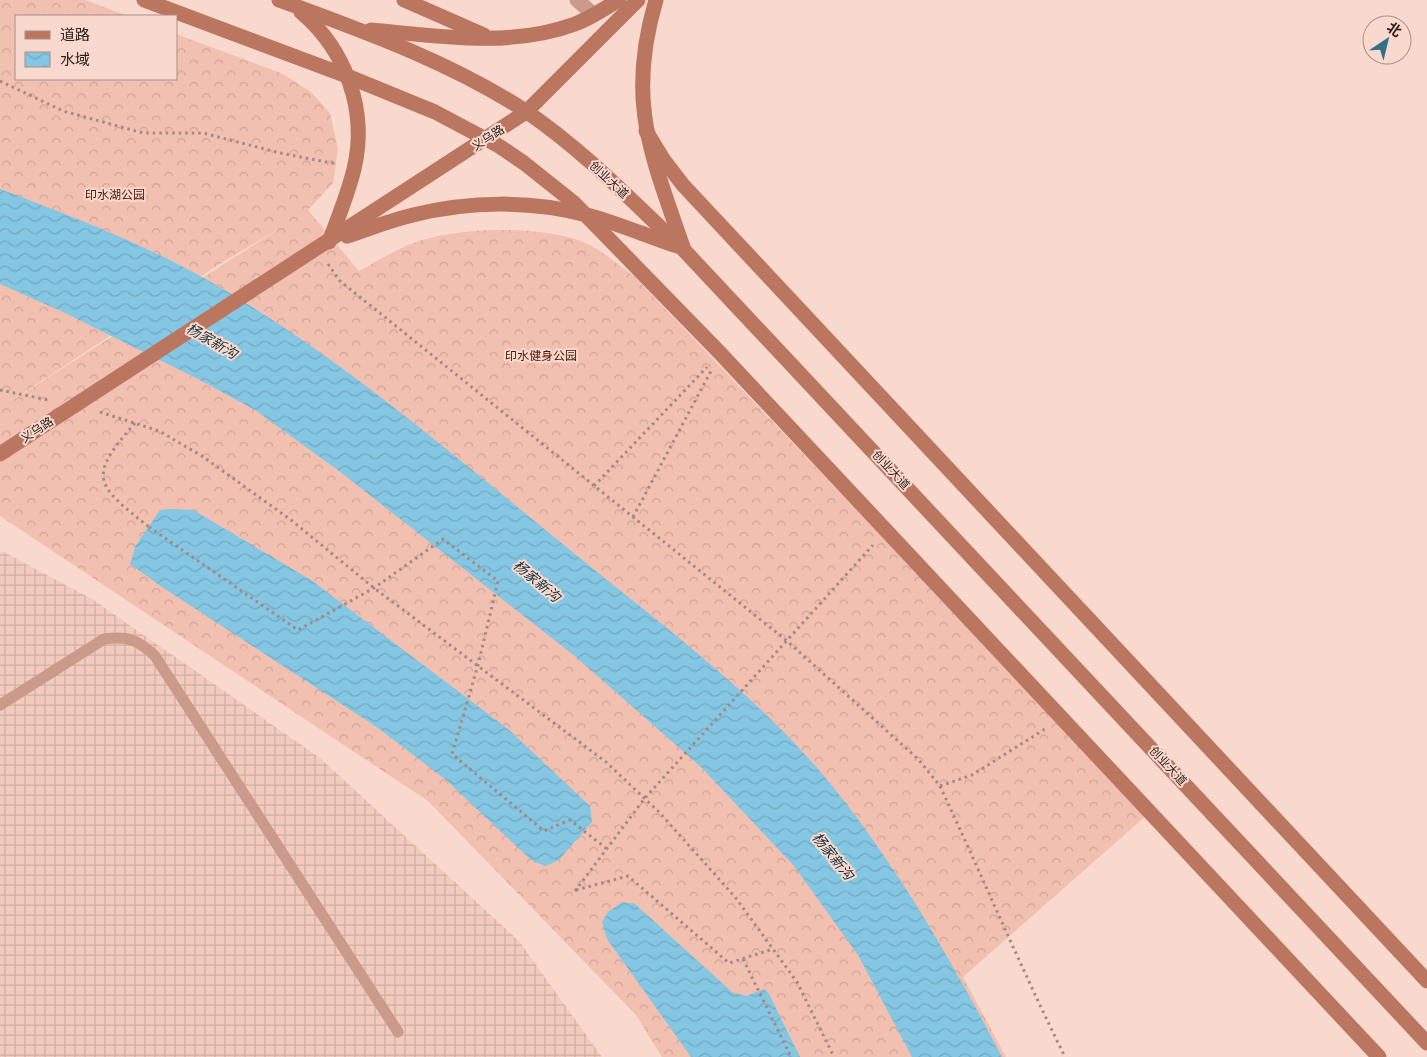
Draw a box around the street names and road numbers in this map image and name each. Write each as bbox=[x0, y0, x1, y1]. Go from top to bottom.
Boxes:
street label: 义乌路 bbox=[469, 121, 507, 154]
street label: 创业大道 bbox=[587, 158, 632, 201]
street label: 义乌路 bbox=[18, 413, 56, 446]
street label: 创业大道 bbox=[870, 447, 913, 492]
street label: 创业大道 bbox=[1147, 743, 1190, 788]

